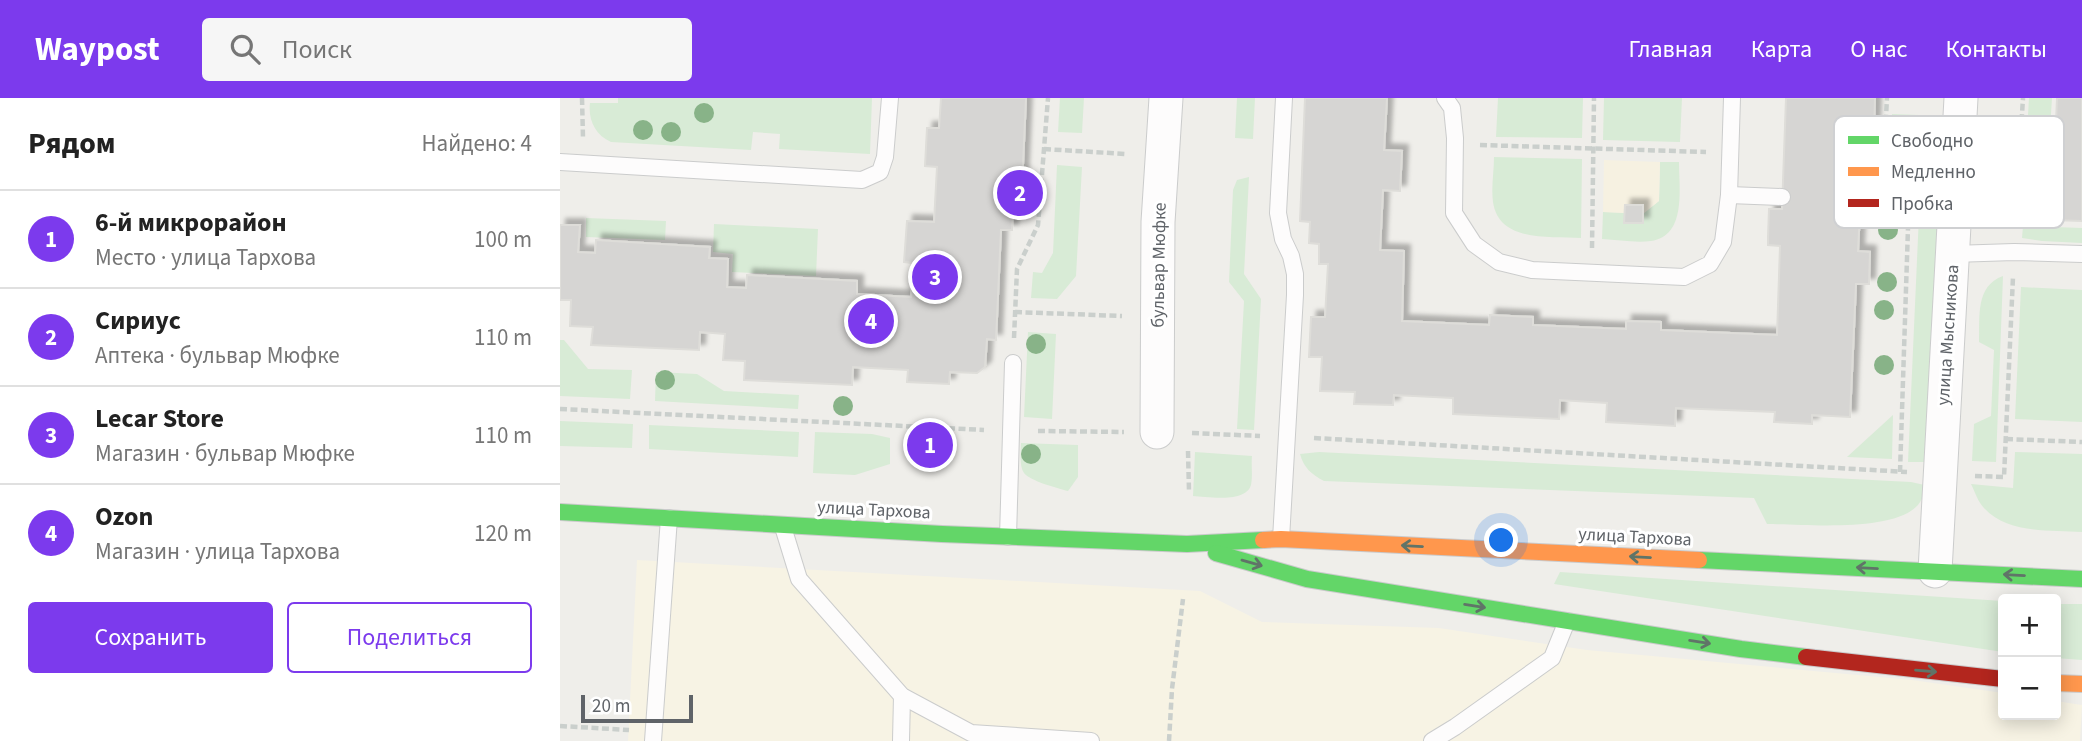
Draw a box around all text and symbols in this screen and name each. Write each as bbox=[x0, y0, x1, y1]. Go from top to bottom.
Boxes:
search box bbox=[202, 18, 692, 81]
text: Waypost bbox=[35, 26, 160, 73]
icon: search bbox=[226, 30, 264, 68]
text: Поиск bbox=[282, 31, 352, 68]
text: Главная bbox=[1628, 32, 1713, 67]
text: Карта bbox=[1751, 32, 1812, 67]
text: О нас bbox=[1850, 32, 1907, 67]
text: Контакты bbox=[1945, 32, 2047, 67]
legend bbox=[1834, 116, 2064, 228]
text: Рядом bbox=[28, 122, 116, 165]
text: Найдено: 4 bbox=[422, 127, 532, 160]
text: Свободно bbox=[1891, 128, 1974, 155]
text: Медленно bbox=[1891, 159, 1976, 186]
pin: 2 bbox=[997, 167, 1043, 219]
text: Пробка bbox=[1891, 191, 1953, 218]
street label: бульвар Мюфке bbox=[1145, 202, 1173, 328]
text: 6-й микрорайон bbox=[95, 204, 287, 241]
text: 1 bbox=[45, 223, 57, 256]
text: 100 m bbox=[474, 223, 532, 256]
text: Место · улица Тархова bbox=[95, 241, 316, 274]
pin: 3 bbox=[912, 251, 958, 303]
street label: улица Мысникова bbox=[1931, 264, 1965, 406]
pin: 4 bbox=[848, 295, 894, 347]
text: Сириус bbox=[95, 302, 181, 339]
text: 2 bbox=[45, 321, 57, 354]
text: 110 m bbox=[474, 321, 532, 354]
text: Аптека · бульвар Мюфке bbox=[95, 339, 340, 372]
text: Lecar Store bbox=[95, 400, 224, 437]
text: 3 bbox=[45, 419, 57, 452]
text: 110 m bbox=[474, 419, 532, 452]
pin: 1 bbox=[907, 419, 953, 471]
text: Магазин · бульвар Мюфке bbox=[95, 437, 355, 470]
street label: улица Тархова bbox=[817, 495, 931, 525]
text: Ozon bbox=[95, 498, 153, 535]
text: 4 bbox=[45, 517, 57, 550]
text: 120 m bbox=[474, 517, 532, 550]
street label: улица Тархова bbox=[1578, 522, 1692, 552]
your location bbox=[1484, 523, 1518, 557]
text: Магазин · улица Тархова bbox=[95, 535, 340, 568]
one-way arrow bbox=[1401, 539, 1424, 552]
one-way arrow bbox=[1628, 550, 1651, 563]
one-way arrow bbox=[1241, 558, 1263, 571]
one-way arrow bbox=[1856, 561, 1879, 574]
one-way arrow bbox=[2003, 569, 2026, 582]
map controls bbox=[1998, 594, 2061, 720]
button: + bbox=[1998, 594, 2061, 657]
one-way arrow bbox=[1463, 600, 1486, 613]
button: Сохранить bbox=[28, 602, 273, 673]
button: Поделиться bbox=[287, 602, 532, 673]
one-way arrow bbox=[1688, 636, 1711, 649]
button: − bbox=[1998, 657, 2061, 720]
one-way arrow bbox=[1914, 665, 1936, 678]
scale bar bbox=[581, 692, 693, 724]
text: 20 m bbox=[592, 693, 630, 720]

